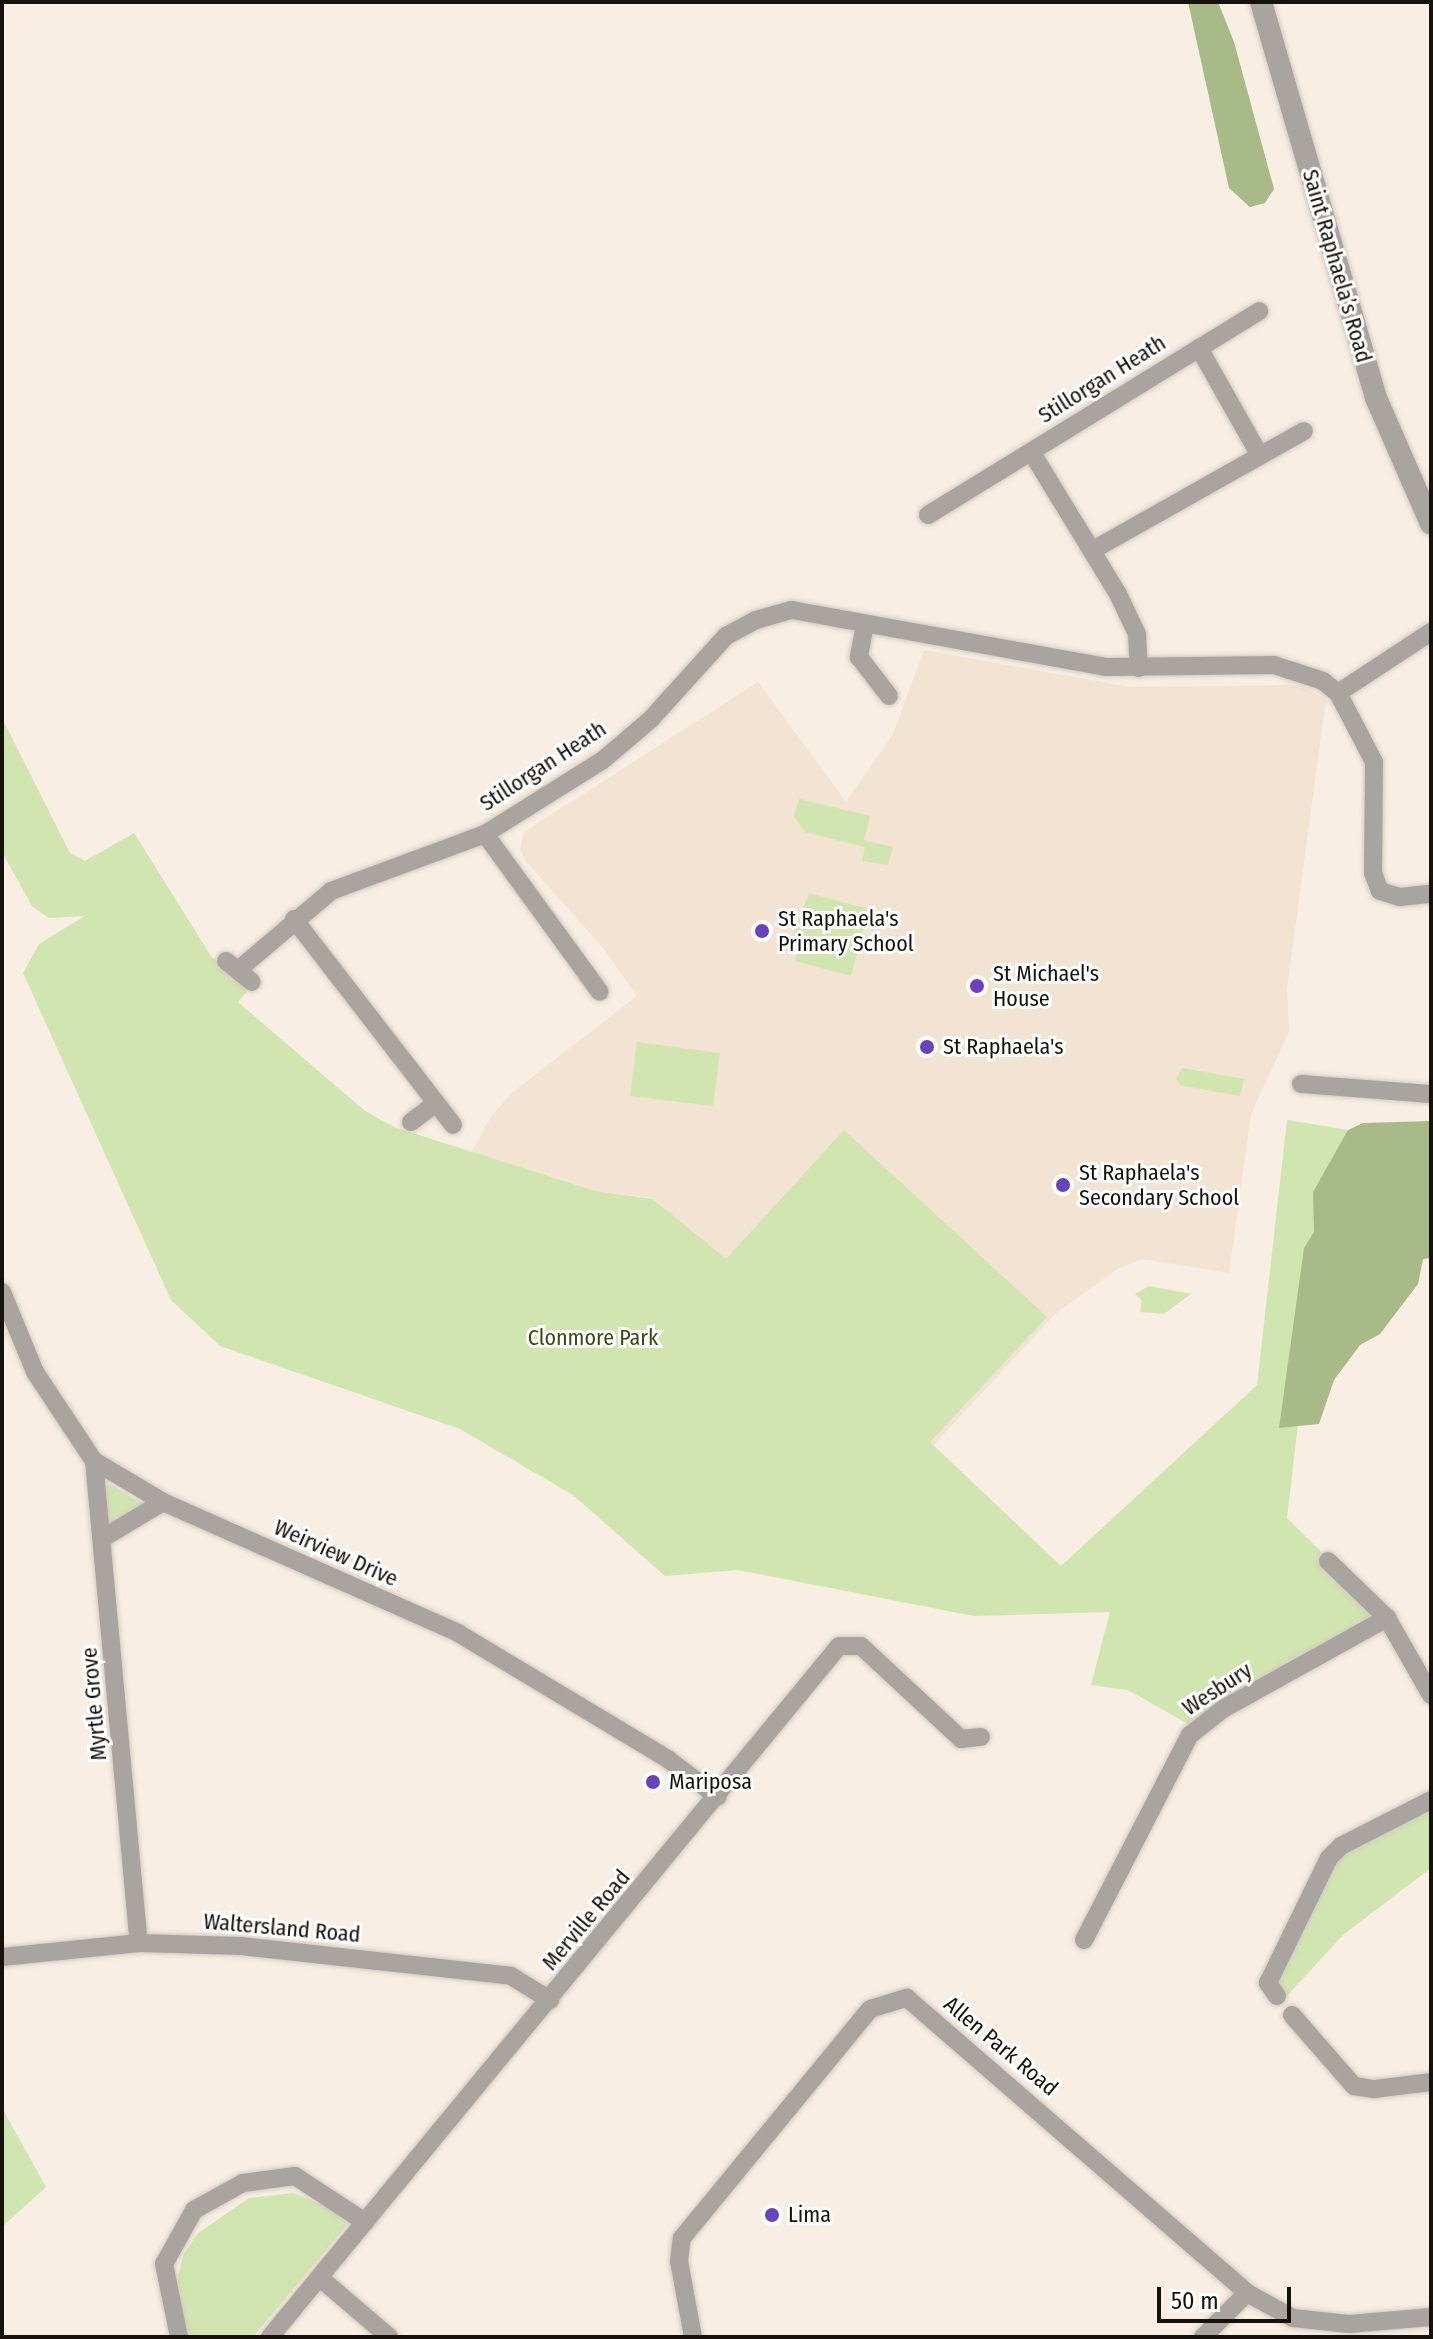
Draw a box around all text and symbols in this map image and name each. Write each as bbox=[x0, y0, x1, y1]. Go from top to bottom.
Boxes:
street label: Saint Raphaela’s Road bbox=[1297, 166, 1377, 366]
street label: Stillorgan Heath bbox=[1033, 329, 1171, 429]
street label: Stillorgan Heath bbox=[475, 715, 611, 817]
place label: St Raphaela's Primary School bbox=[778, 905, 914, 956]
marker: St Raphaela's Primary School bbox=[753, 922, 771, 940]
place label: St Michael's House bbox=[993, 960, 1099, 1012]
marker: St Michael's House bbox=[968, 977, 986, 995]
place label: St Raphaela's bbox=[943, 1034, 1064, 1060]
marker: St Raphaela's bbox=[918, 1038, 936, 1056]
place label: St Raphaela's Secondary School bbox=[1079, 1159, 1239, 1210]
marker: St Raphaela's Secondary School bbox=[1054, 1176, 1072, 1194]
park label: Clonmore Park bbox=[528, 1325, 658, 1351]
street label: Weirview Drive bbox=[270, 1514, 402, 1592]
street label: Myrtle Grove bbox=[76, 1646, 112, 1762]
street label: Wesbury bbox=[1177, 1657, 1257, 1721]
place label: Mariposa bbox=[669, 1769, 752, 1795]
marker: Mariposa bbox=[644, 1773, 662, 1791]
street label: Merville Road bbox=[536, 1865, 636, 1975]
street label: Waltersland Road bbox=[202, 1908, 362, 1948]
street label: Allen Park Road bbox=[939, 1991, 1063, 2101]
place label: Lima bbox=[788, 2202, 831, 2228]
marker: Lima bbox=[763, 2206, 781, 2224]
scale bar bbox=[1161, 2271, 1295, 2321]
text: 50 m bbox=[1171, 2287, 1219, 2315]

